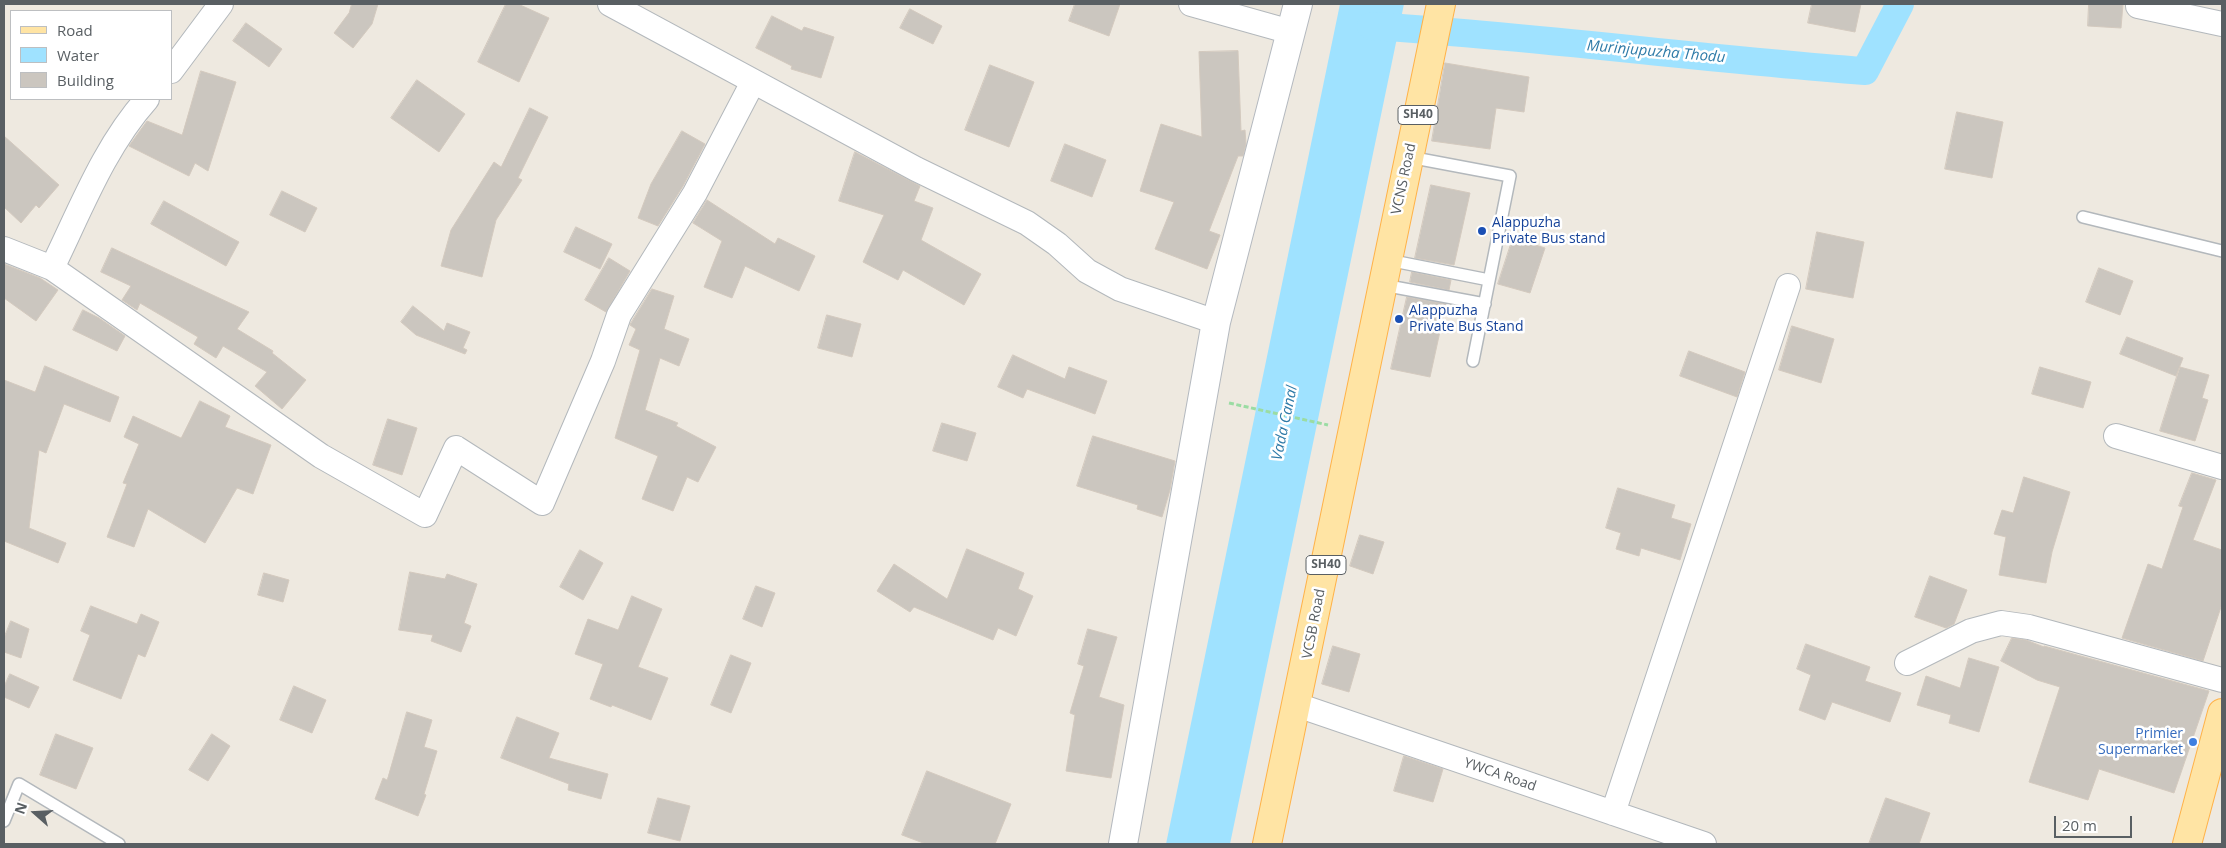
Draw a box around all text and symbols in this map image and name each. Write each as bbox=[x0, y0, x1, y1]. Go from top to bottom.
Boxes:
legend bbox=[10, 10, 172, 100]
text: Road bbox=[57, 20, 93, 40]
water label: Murinjupuzha Thodu bbox=[1586, 37, 1726, 67]
text: Water bbox=[57, 45, 99, 65]
text: Building bbox=[57, 70, 114, 90]
road number: SH40 bbox=[1398, 106, 1438, 124]
street label: VCNS Road bbox=[1388, 142, 1420, 216]
place label: Alappuzha Private Bus stand bbox=[1492, 215, 1605, 248]
marker: Alappuzha Private Bus stand bbox=[1476, 225, 1488, 237]
place label: Alappuzha Private Bus Stand bbox=[1409, 303, 1523, 336]
marker: Alappuzha Private Bus Stand bbox=[1393, 313, 1405, 325]
water label: Vada Canal bbox=[1268, 384, 1302, 462]
road number: SH40 bbox=[1306, 556, 1346, 574]
street label: VCSB Road bbox=[1299, 588, 1329, 660]
place label: Primier Supermarket bbox=[2098, 726, 2183, 759]
marker: Primier Supermarket bbox=[2187, 736, 2199, 748]
street label: YWCA Road bbox=[1462, 755, 1538, 795]
north arrow bbox=[10, 788, 60, 838]
text: N bbox=[10, 799, 31, 816]
scale bar bbox=[2056, 806, 2134, 838]
text: 20 m bbox=[2062, 815, 2097, 835]

